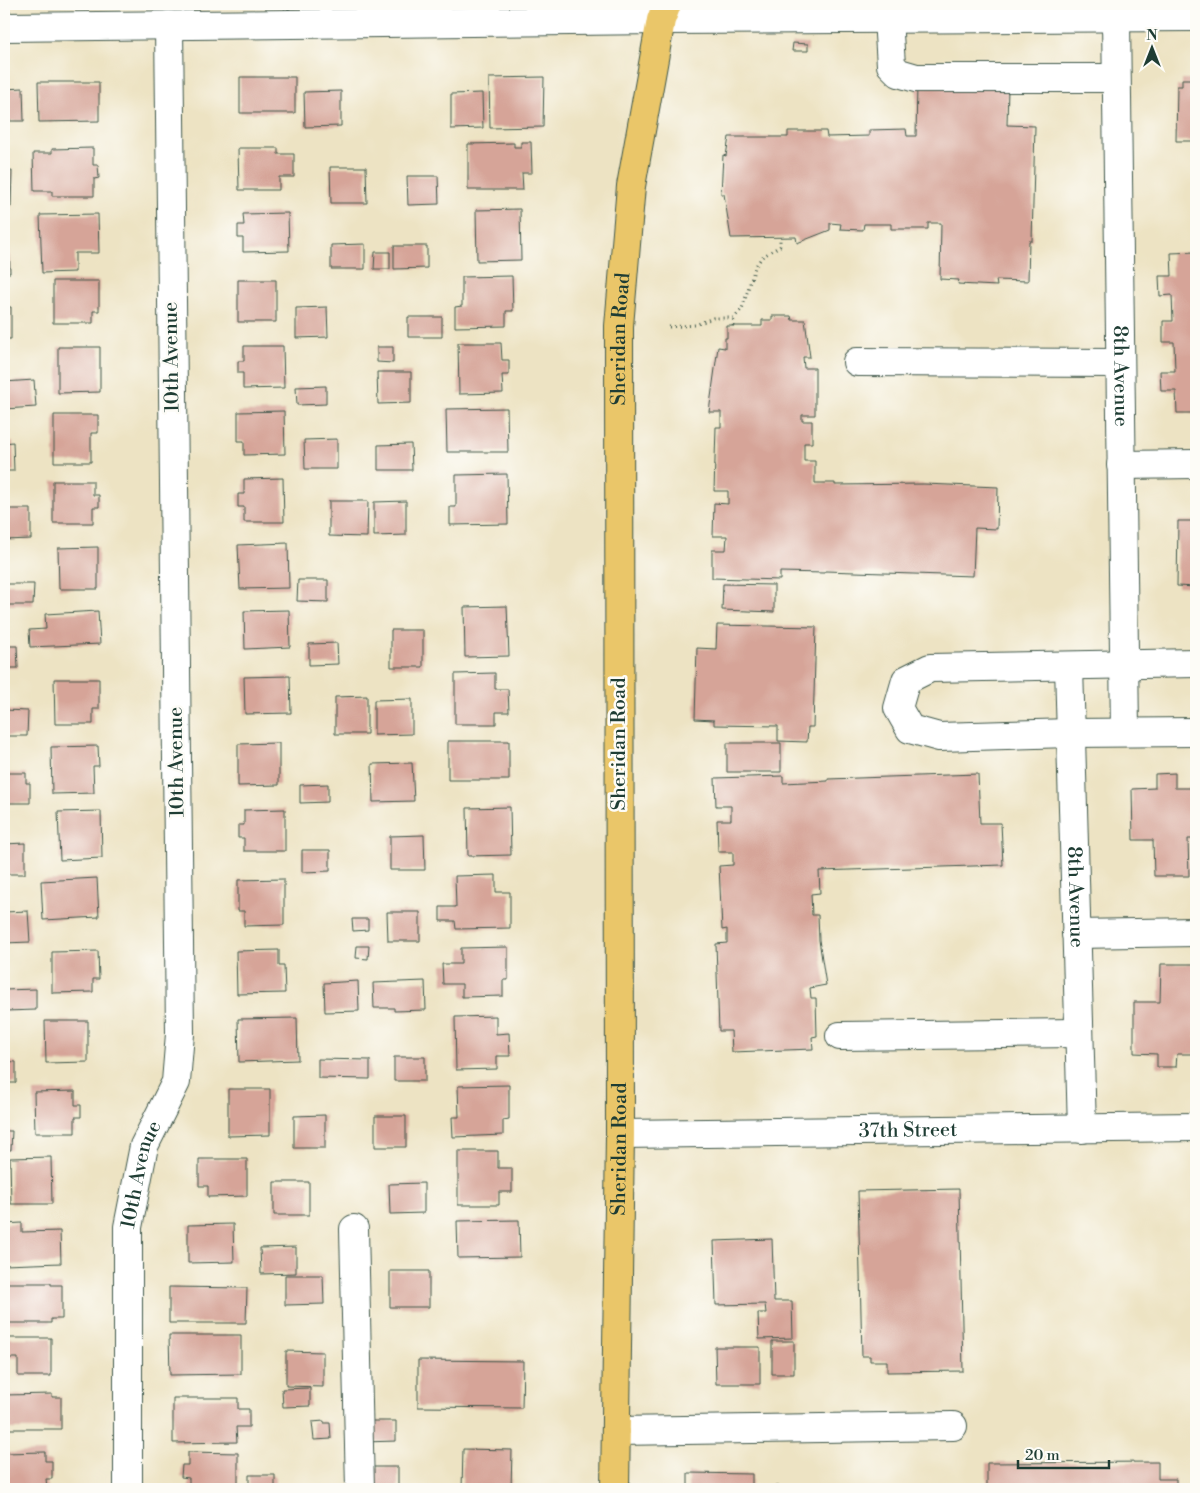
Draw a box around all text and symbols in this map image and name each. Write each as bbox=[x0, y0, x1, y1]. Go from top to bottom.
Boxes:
north arrow bbox=[1128, 22, 1178, 72]
text: N bbox=[1146, 27, 1158, 45]
street label: Sheridan Road bbox=[606, 271, 636, 406]
street label: 10th Avenue bbox=[159, 302, 185, 412]
street label: 8th Avenue bbox=[1107, 325, 1134, 427]
street label: Sheridan Road bbox=[607, 677, 632, 811]
street label: 10th Avenue bbox=[164, 707, 190, 817]
street label: 8th Avenue bbox=[1062, 846, 1089, 948]
street label: Sheridan Road bbox=[606, 1082, 633, 1216]
street label: 10th Avenue bbox=[115, 1117, 167, 1231]
street label: 37th Street bbox=[859, 1117, 957, 1144]
scale bar bbox=[1018, 1438, 1109, 1470]
text: 20 m bbox=[1025, 1446, 1060, 1465]

